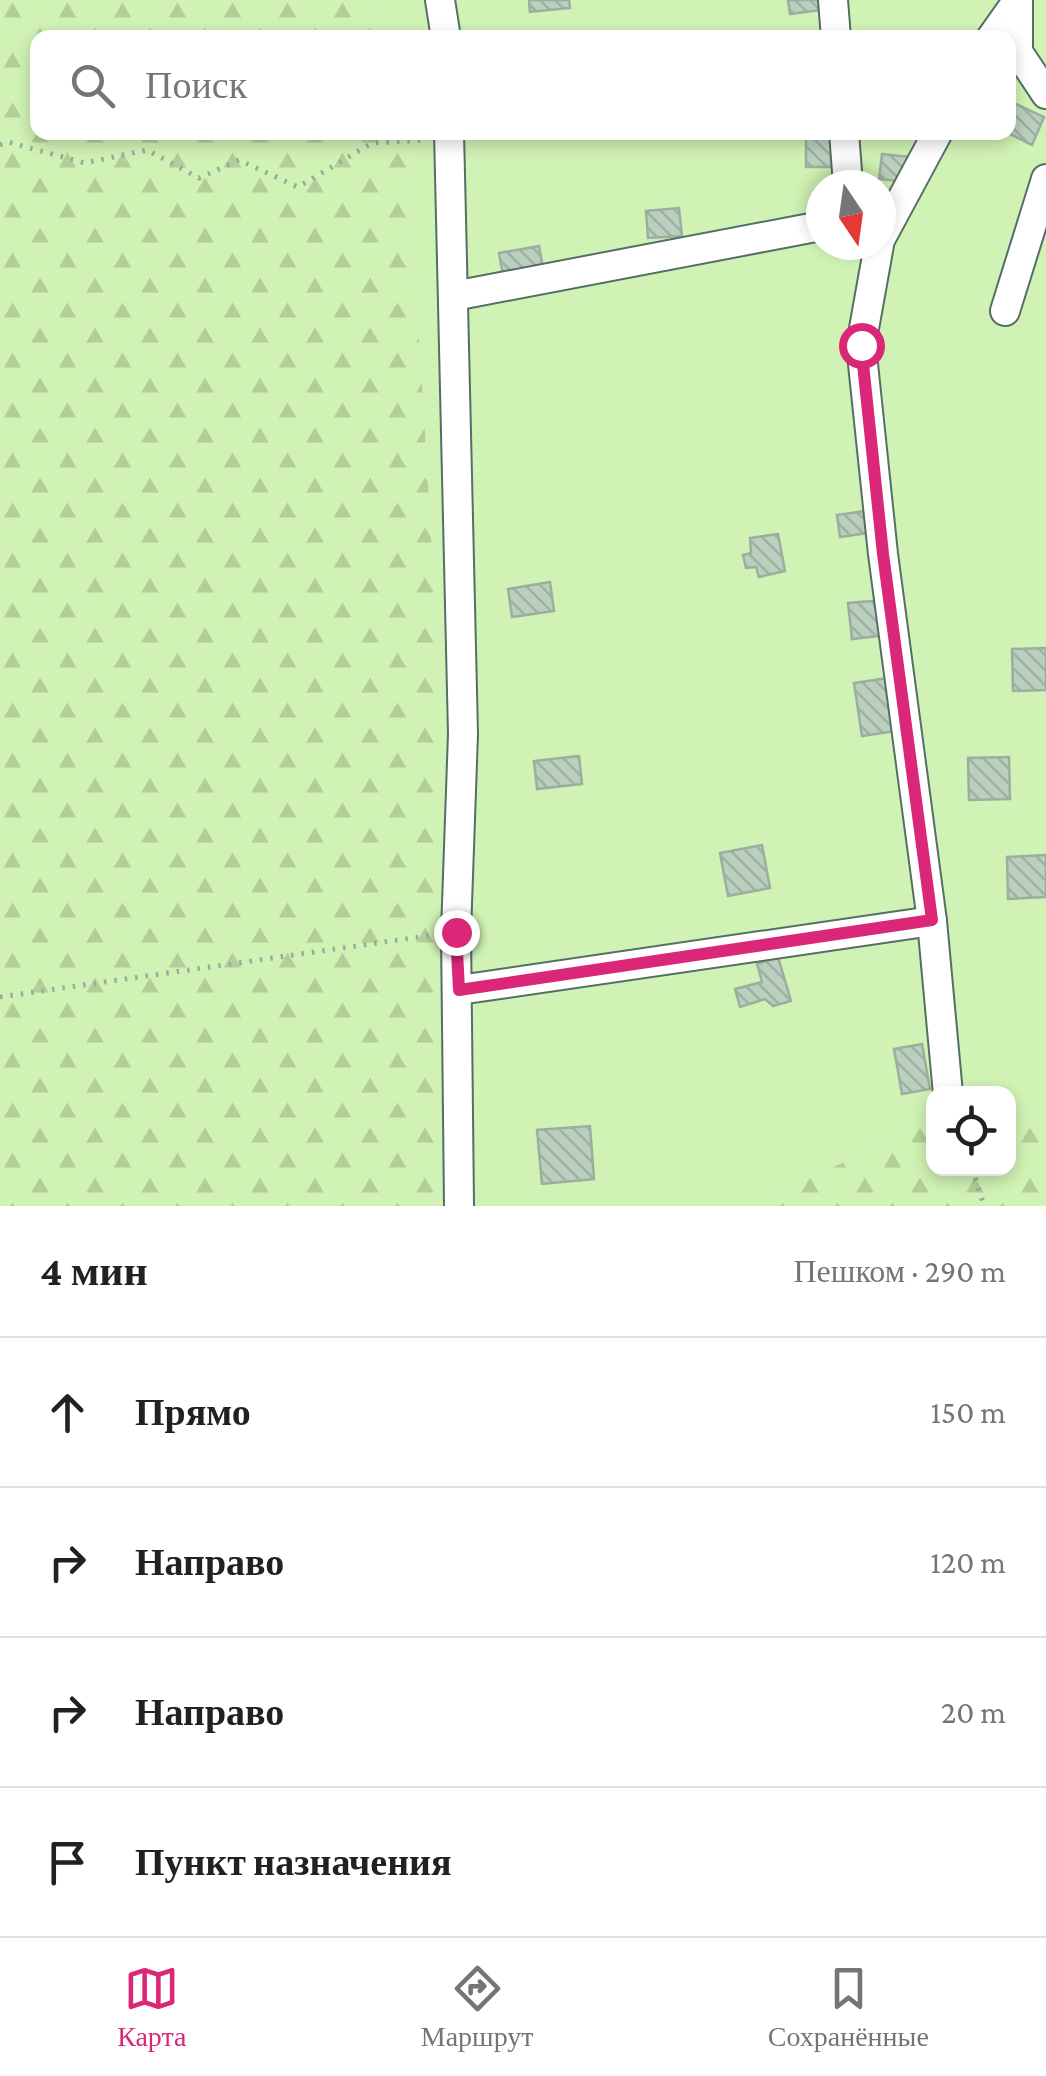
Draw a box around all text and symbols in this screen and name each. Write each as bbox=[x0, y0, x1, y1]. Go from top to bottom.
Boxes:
search box bbox=[30, 30, 1016, 140]
icon: search bbox=[65, 58, 120, 113]
text: Поиск bbox=[145, 64, 247, 106]
north arrow bbox=[806, 170, 896, 260]
route start bbox=[839, 323, 885, 369]
route end bbox=[434, 910, 480, 956]
map controls bbox=[926, 1086, 1016, 1176]
button: locate bbox=[926, 1086, 1016, 1176]
text: 4 мин bbox=[40, 1247, 148, 1294]
text: Пешком · 290 m bbox=[793, 1253, 1006, 1289]
icon: ahead bbox=[40, 1385, 95, 1440]
text: Прямо bbox=[135, 1391, 251, 1433]
text: 150 m bbox=[930, 1394, 1006, 1430]
icon: right bbox=[40, 1535, 95, 1590]
text: Направо bbox=[135, 1541, 284, 1583]
text: 120 m bbox=[930, 1544, 1006, 1580]
icon: right bbox=[40, 1685, 95, 1740]
text: Направо bbox=[135, 1691, 284, 1733]
text: 20 m bbox=[941, 1694, 1006, 1730]
icon: arrive bbox=[40, 1835, 95, 1890]
text: Пункт назначения bbox=[135, 1841, 452, 1883]
tab: Карта bbox=[117, 1961, 187, 2053]
tab: Маршрут bbox=[421, 1961, 534, 2053]
tab: Сохранённые bbox=[768, 1961, 929, 2053]

